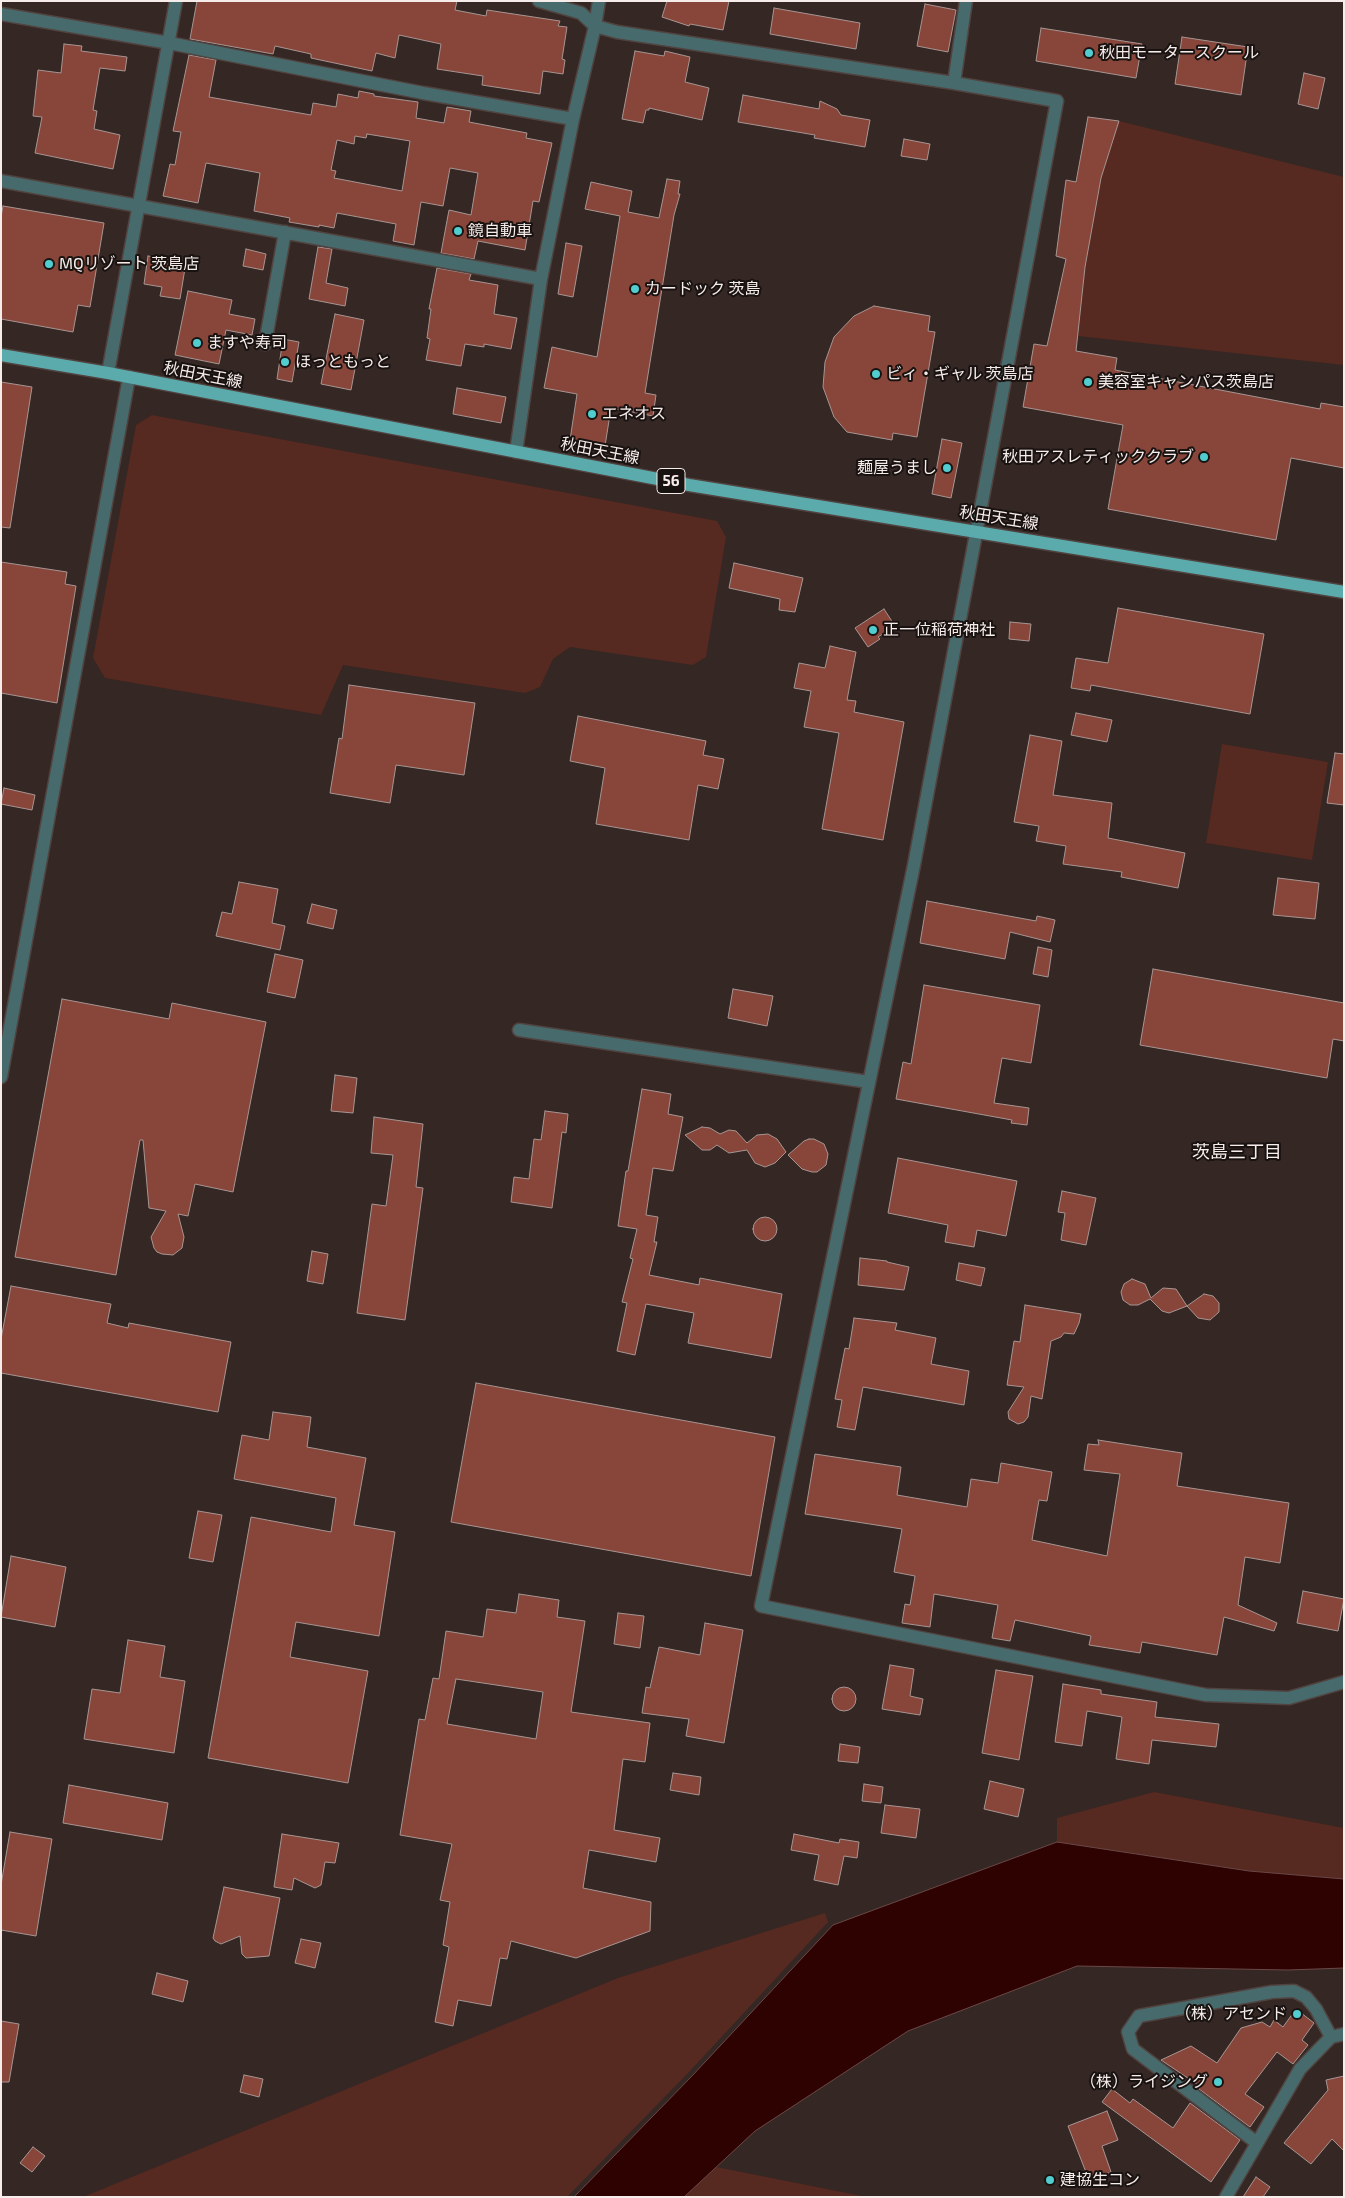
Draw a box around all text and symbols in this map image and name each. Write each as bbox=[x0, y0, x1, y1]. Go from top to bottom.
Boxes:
place label: 秋田モータースクール bbox=[1099, 43, 1259, 63]
marker: 秋田モータースクール bbox=[1083, 47, 1095, 59]
place label: 鏡自動車 bbox=[468, 221, 532, 241]
marker: 鏡自動車 bbox=[452, 225, 464, 237]
place label: MQリゾート 茨島店 bbox=[59, 254, 199, 274]
marker: MQリゾート 茨島店 bbox=[43, 258, 55, 270]
place label: カードック 茨島 bbox=[645, 279, 761, 299]
marker: カードック 茨島 bbox=[629, 283, 641, 295]
place label: ますや寿司 bbox=[207, 333, 287, 353]
marker: ますや寿司 bbox=[191, 337, 203, 349]
place label: ほっともっと bbox=[295, 352, 391, 372]
marker: ほっともっと bbox=[279, 356, 291, 368]
street label: 秋田天王線 bbox=[162, 358, 244, 392]
place label: ビィ・ギャル 茨島店 bbox=[886, 364, 1034, 384]
marker: ビィ・ギャル 茨島店 bbox=[870, 368, 882, 380]
place label: 美容室キャンパス茨島店 bbox=[1098, 372, 1274, 392]
marker: 美容室キャンパス茨島店 bbox=[1082, 376, 1094, 388]
place label: エネオス bbox=[602, 404, 666, 424]
marker: エネオス bbox=[586, 408, 598, 420]
street label: 秋田天王線 bbox=[559, 434, 641, 468]
place label: 秋田アスレティッククラブ bbox=[1002, 447, 1194, 467]
marker: 秋田アスレティッククラブ bbox=[1198, 451, 1210, 463]
place label: 麺屋うまし bbox=[857, 458, 937, 478]
marker: 麺屋うまし bbox=[941, 462, 953, 474]
road number: 56 bbox=[657, 468, 685, 494]
street label: 秋田天王線 bbox=[958, 502, 1040, 534]
place label: 正一位稲荷神社 bbox=[883, 620, 995, 640]
marker: 正一位稲荷神社 bbox=[867, 624, 879, 636]
district label: 茨島三丁目 bbox=[1192, 1141, 1282, 1163]
place label: （株）アセンド bbox=[1175, 2004, 1287, 2024]
marker: （株）アセンド bbox=[1291, 2008, 1303, 2020]
place label: （株）ライジング bbox=[1080, 2072, 1208, 2092]
marker: （株）ライジング bbox=[1212, 2076, 1224, 2088]
place label: 建協生コン bbox=[1060, 2170, 1140, 2190]
marker: 建協生コン bbox=[1044, 2174, 1056, 2186]

